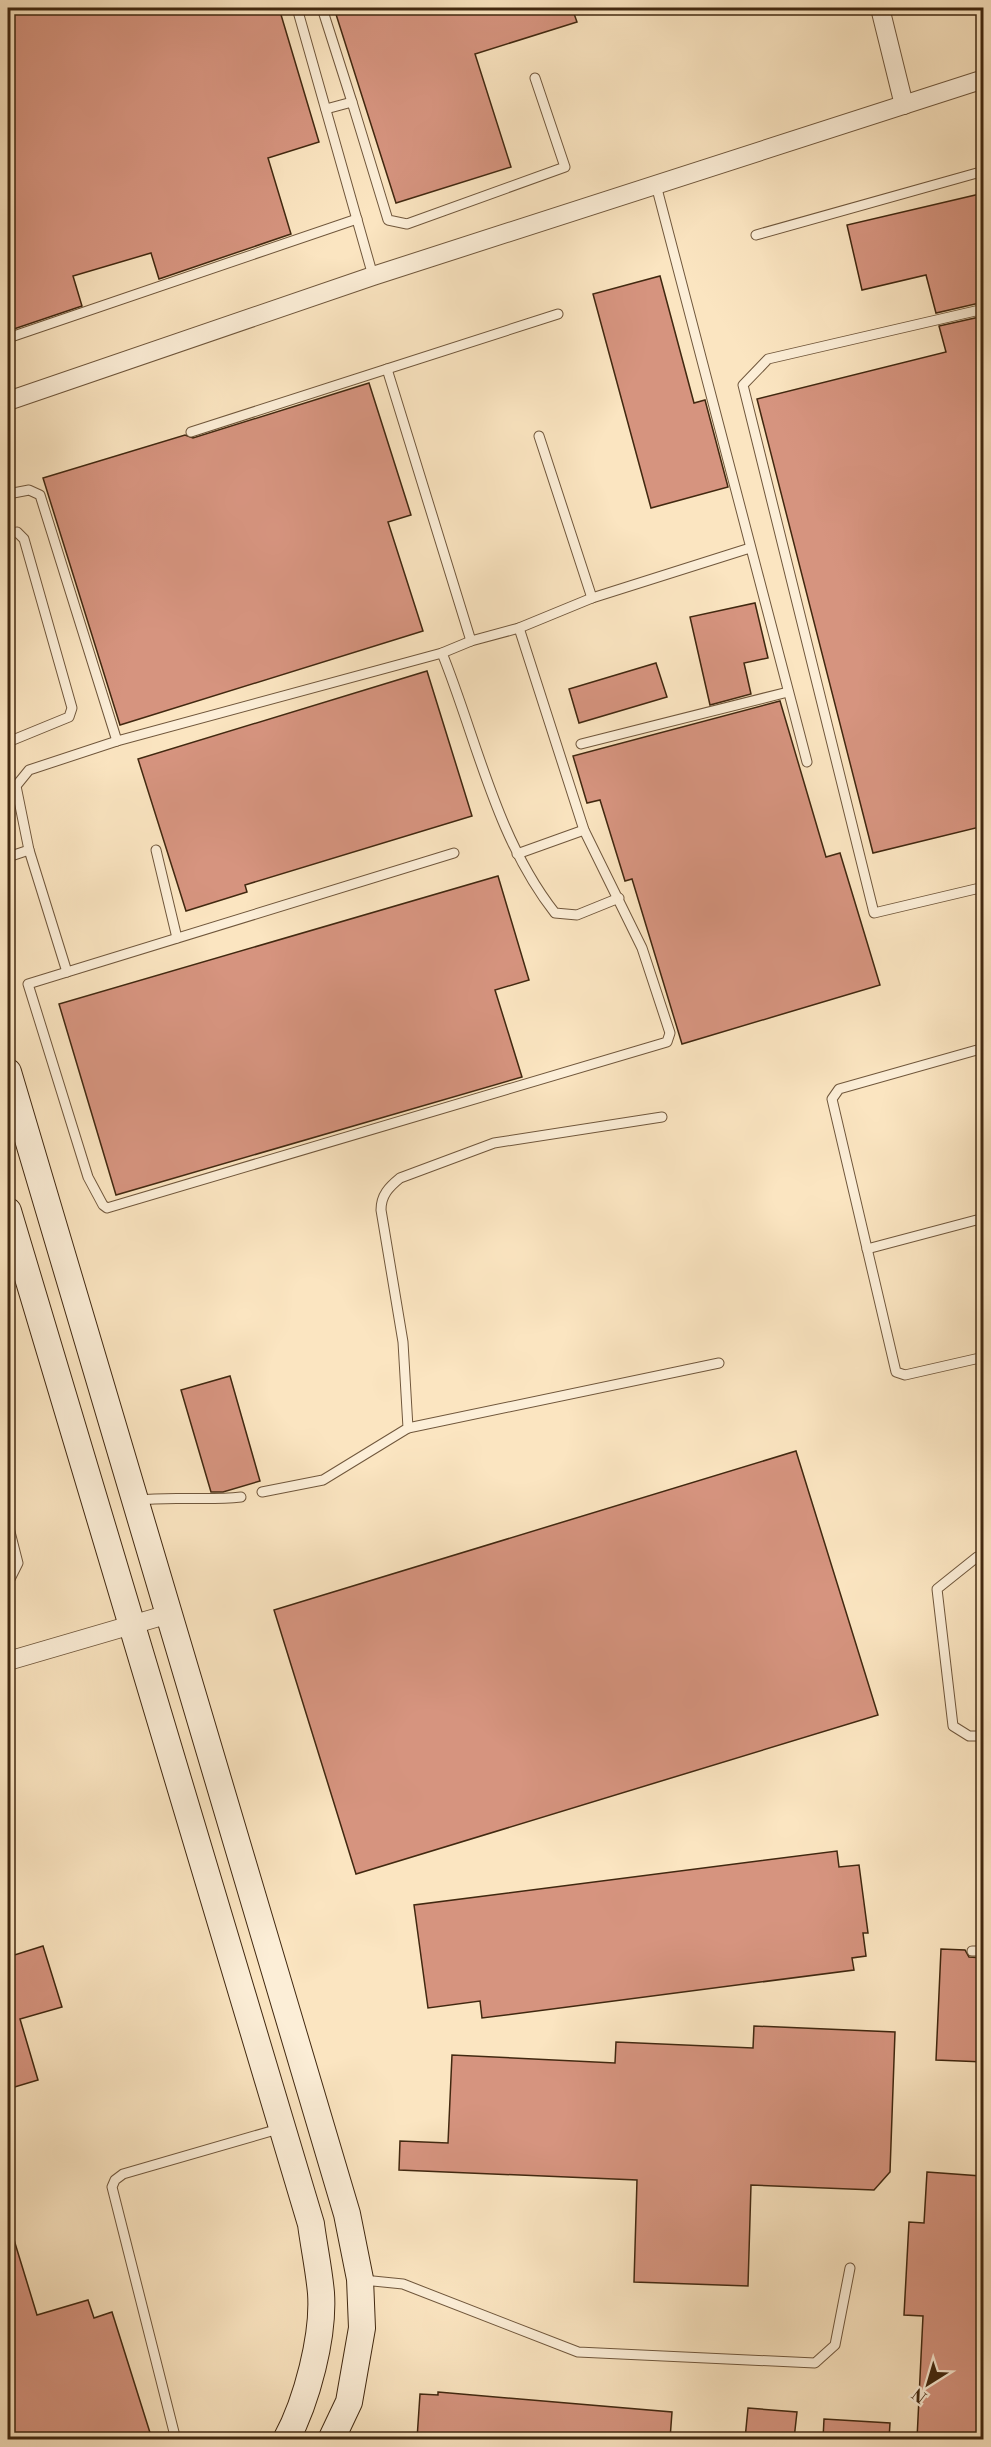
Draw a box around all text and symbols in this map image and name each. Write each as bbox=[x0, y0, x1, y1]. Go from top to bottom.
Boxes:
north arrow bbox=[898, 2354, 958, 2414]
text: N bbox=[908, 2383, 931, 2407]

